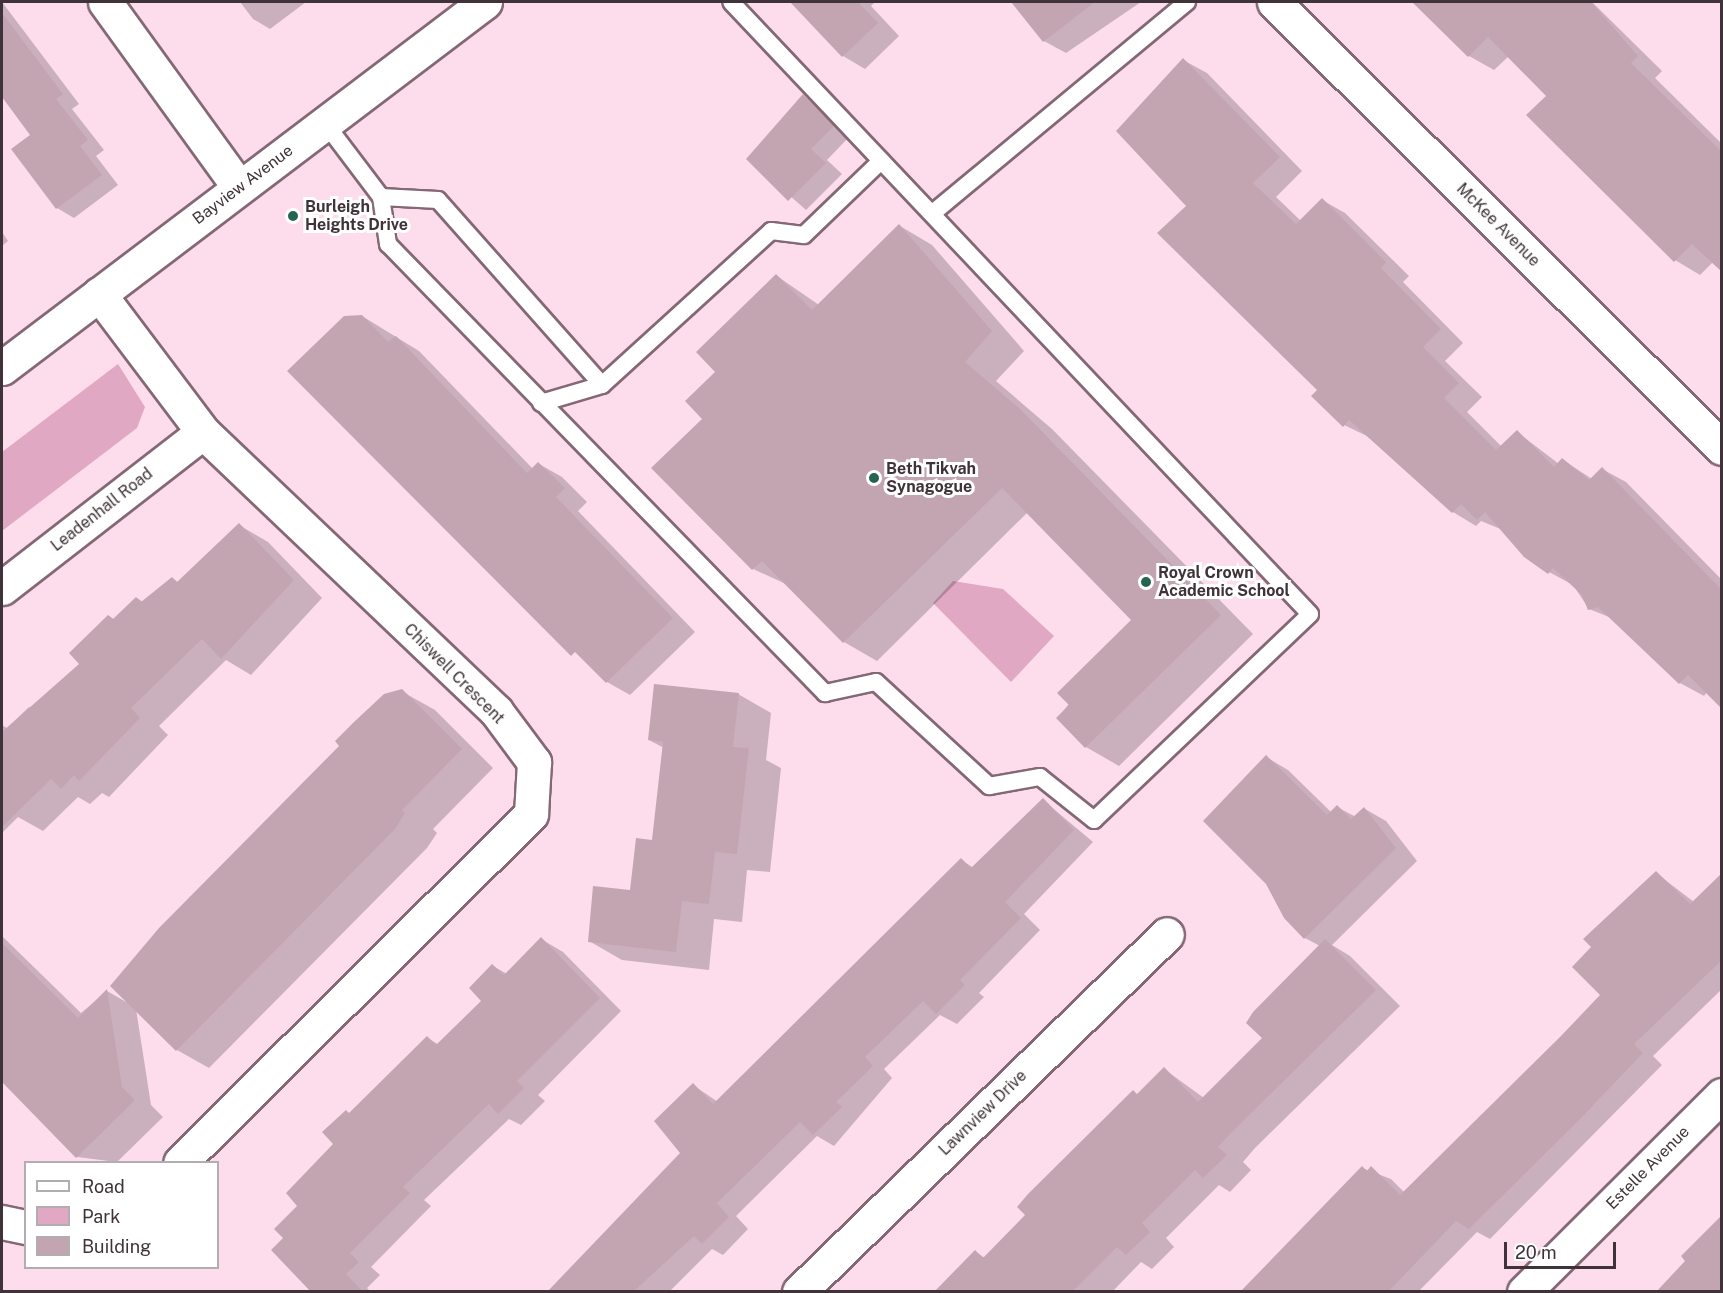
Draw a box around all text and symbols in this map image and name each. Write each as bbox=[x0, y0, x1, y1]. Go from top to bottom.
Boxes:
street label: Bayview Avenue bbox=[189, 141, 297, 229]
street label: McKee Avenue bbox=[1452, 179, 1544, 271]
place label: Burleigh Heights Drive bbox=[305, 197, 408, 235]
marker: Burleigh Heights Drive bbox=[286, 209, 300, 223]
place label: Beth Tikvah Synagogue bbox=[886, 459, 976, 497]
street label: Leadenhall Road bbox=[47, 464, 157, 556]
marker: Beth Tikvah Synagogue bbox=[867, 471, 881, 485]
place label: Royal Crown Academic School bbox=[1158, 563, 1290, 601]
marker: Royal Crown Academic School bbox=[1139, 575, 1153, 589]
street label: Chiswell Crescent bbox=[400, 620, 508, 728]
street label: Lawnview Drive bbox=[935, 1066, 1031, 1160]
street label: Estelle Avenue bbox=[1602, 1122, 1694, 1214]
legend bbox=[24, 1161, 219, 1269]
text: Road bbox=[82, 1176, 125, 1197]
text: Park bbox=[82, 1206, 120, 1227]
scale bar bbox=[1507, 1230, 1620, 1268]
text: Building bbox=[82, 1236, 151, 1257]
text: 20 m bbox=[1515, 1242, 1557, 1263]

